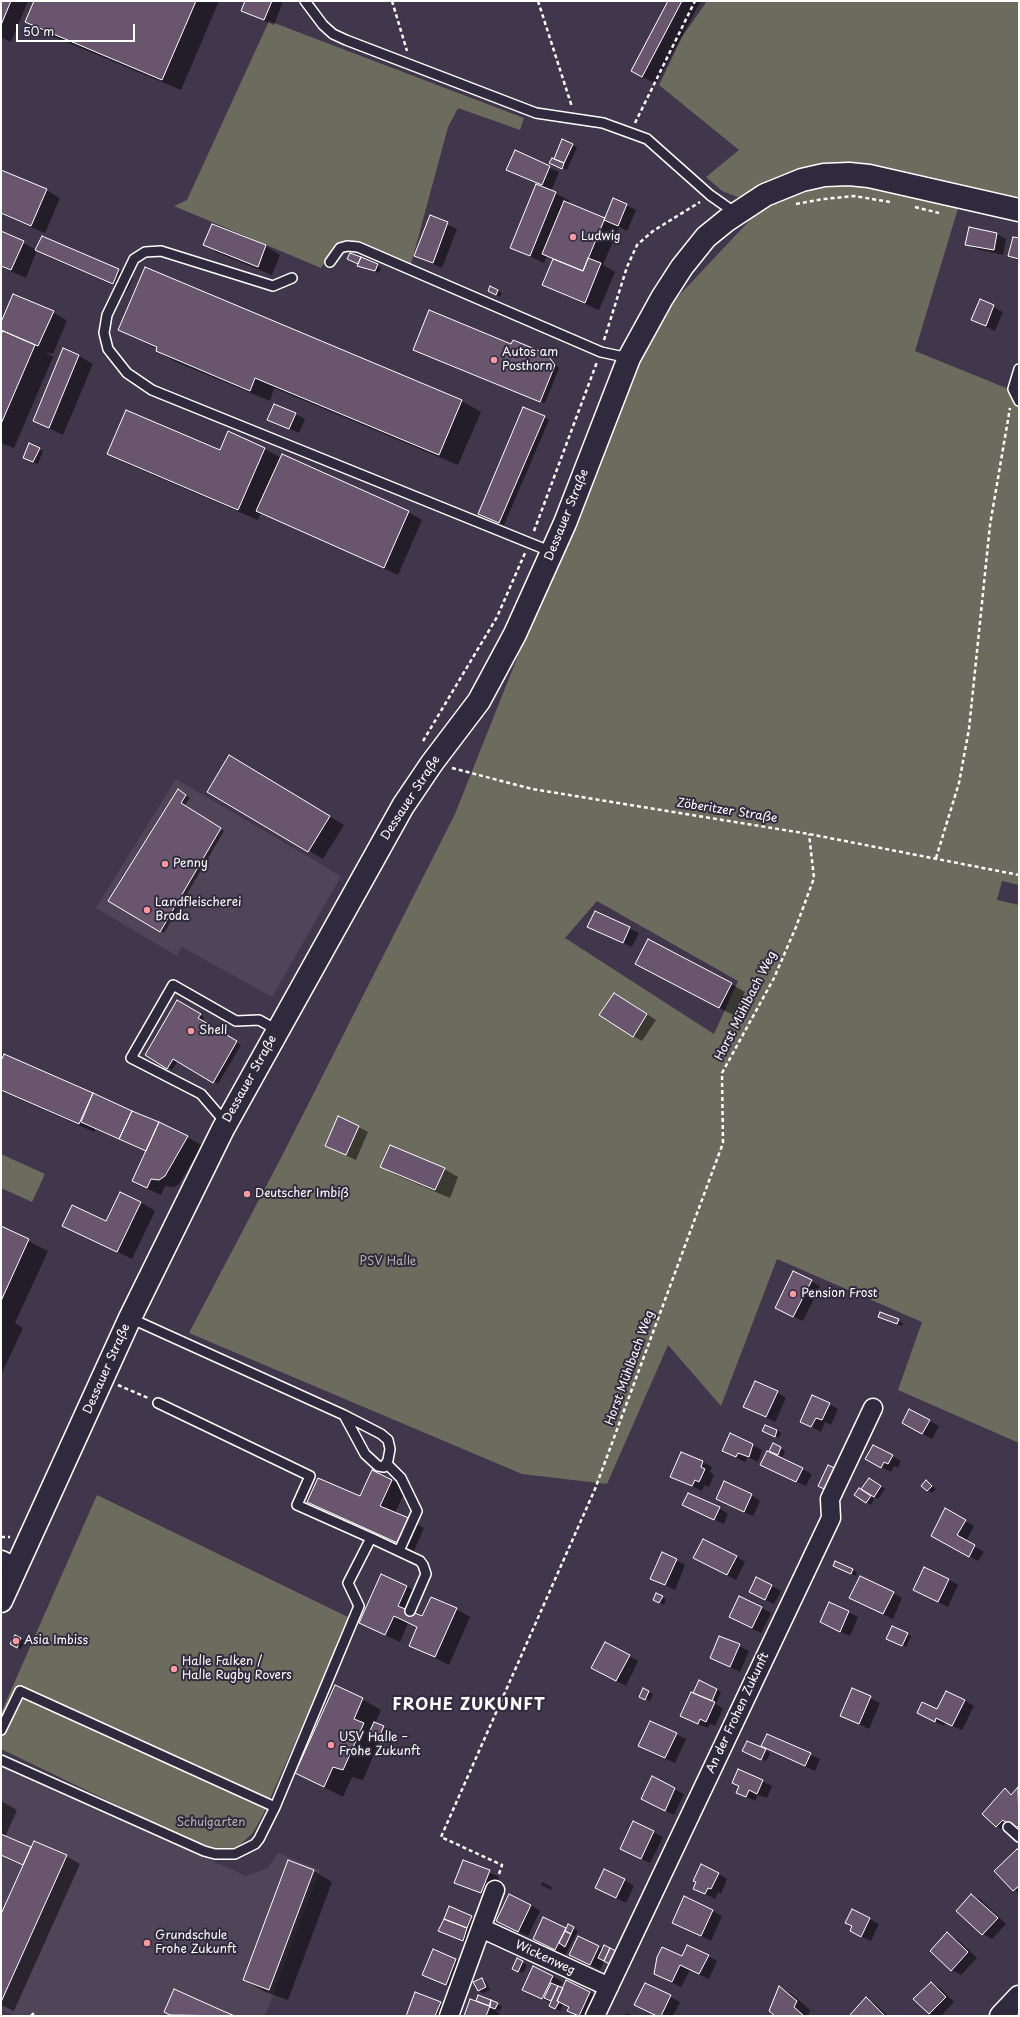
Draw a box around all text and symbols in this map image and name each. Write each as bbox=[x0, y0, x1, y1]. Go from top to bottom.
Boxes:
scale bar bbox=[18, 16, 137, 42]
text: 50 m bbox=[23, 22, 54, 40]
place label: Ludwig bbox=[581, 230, 621, 244]
marker: Ludwig bbox=[568, 232, 578, 242]
place label: Autos am Posthorn bbox=[502, 346, 558, 374]
marker: Autos am Posthorn bbox=[489, 355, 499, 365]
street label: Dessauer Straße bbox=[542, 467, 592, 563]
street label: Dessauer Straße bbox=[378, 753, 444, 843]
street label: Zöberitzer Straße bbox=[676, 796, 778, 826]
place label: Penny bbox=[173, 857, 208, 871]
marker: Penny bbox=[160, 859, 170, 869]
place label: Landfleischerei Broda bbox=[155, 896, 241, 924]
marker: Landfleischerei Broda bbox=[142, 905, 152, 915]
street label: Horst Mühlbach Weg bbox=[712, 949, 780, 1063]
place label: Shell bbox=[199, 1024, 227, 1038]
marker: Shell bbox=[186, 1026, 196, 1036]
street label: Dessauer Straße bbox=[220, 1033, 280, 1125]
place label: Deutscher Imbiß bbox=[255, 1187, 349, 1201]
marker: Deutscher Imbiß bbox=[242, 1189, 252, 1199]
park label: PSV Halle bbox=[360, 1255, 416, 1269]
place label: Pension Frost bbox=[801, 1287, 878, 1301]
marker: Pension Frost bbox=[788, 1289, 798, 1299]
street label: Horst Mühlbach Weg bbox=[603, 1309, 657, 1427]
street label: Dessauer Straße bbox=[81, 1322, 133, 1416]
place label: Asia Imbiss bbox=[24, 1634, 88, 1648]
marker: Asia Imbiss bbox=[11, 1636, 21, 1646]
street label: An der Frohen Zukunft bbox=[704, 1650, 772, 1776]
place label: Halle Falken / Halle Rugby Rovers bbox=[182, 1655, 292, 1683]
marker: Halle Falken / Halle Rugby Rovers bbox=[169, 1664, 179, 1674]
district label: FROHE ZUKUNFT bbox=[392, 1696, 546, 1716]
place label: USV Halle – Frohe Zukunft bbox=[339, 1731, 421, 1759]
marker: USV Halle – Frohe Zukunft bbox=[326, 1740, 336, 1750]
park label: Schulgarten bbox=[177, 1816, 245, 1830]
place label: Grundschule Frohe Zukunft bbox=[155, 1929, 237, 1957]
marker: Grundschule Frohe Zukunft bbox=[142, 1938, 152, 1948]
street label: Wickenweg bbox=[513, 1938, 577, 1978]

